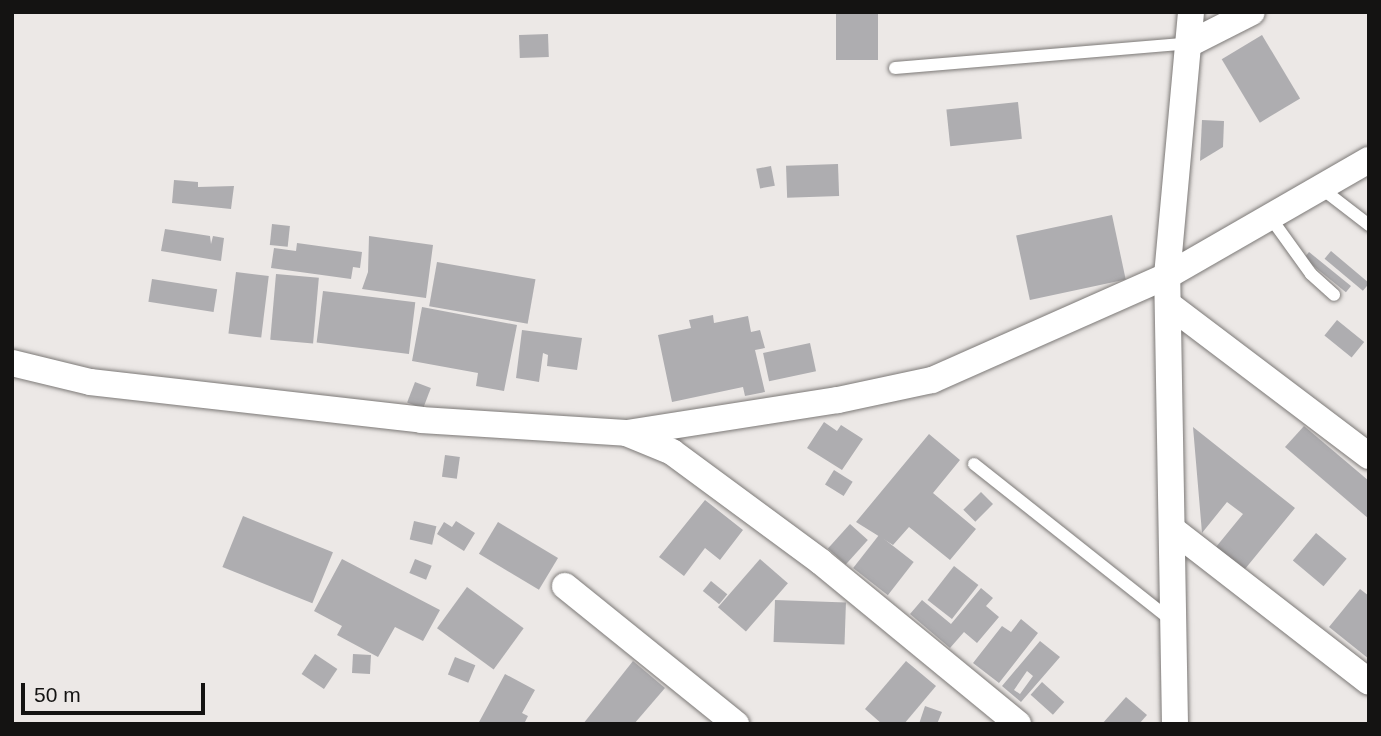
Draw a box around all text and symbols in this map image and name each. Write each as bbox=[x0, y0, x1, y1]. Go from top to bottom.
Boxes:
scale bar bbox=[24, 670, 208, 714]
text: 50 m bbox=[34, 683, 81, 706]

